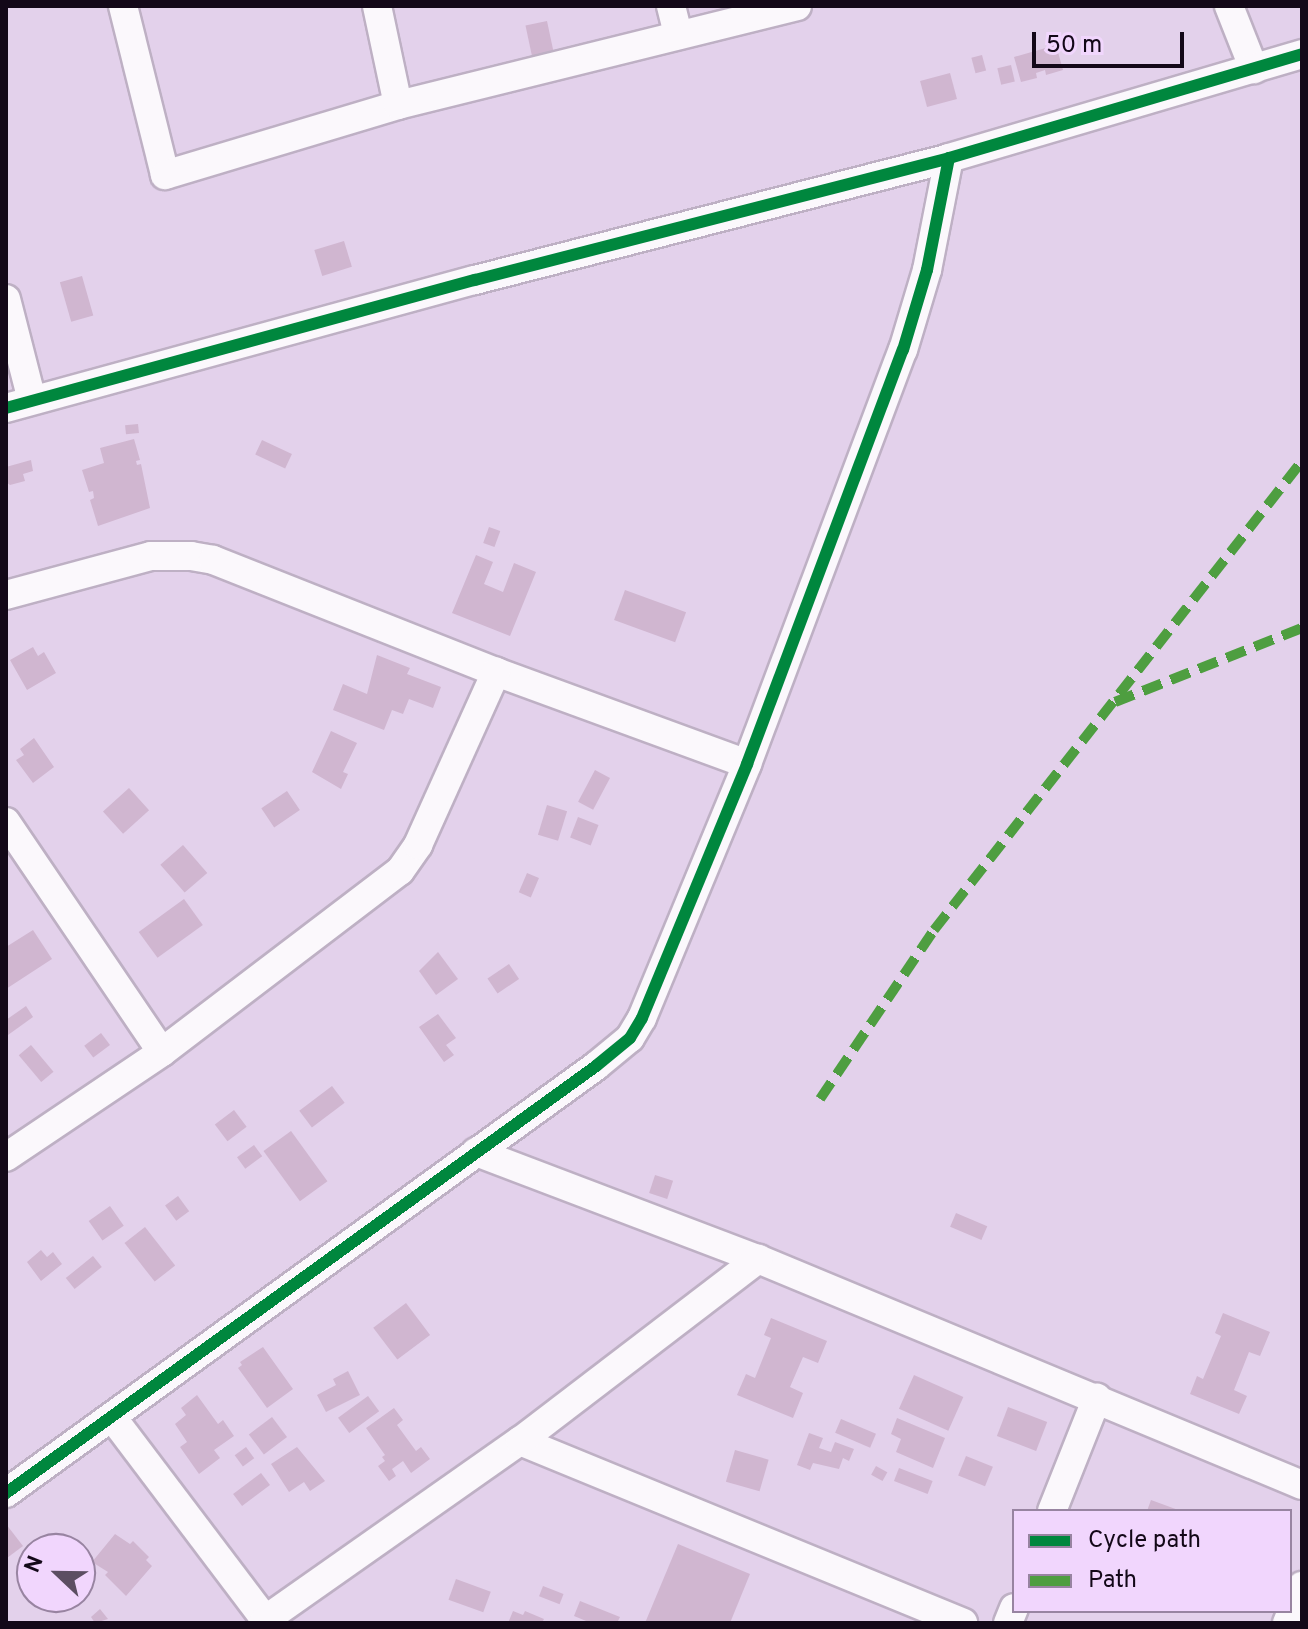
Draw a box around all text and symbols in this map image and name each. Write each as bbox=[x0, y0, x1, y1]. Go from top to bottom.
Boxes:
scale bar bbox=[1036, 16, 1188, 66]
text: 50 m bbox=[1046, 31, 1102, 61]
legend bbox=[1012, 1509, 1292, 1613]
text: Cycle path bbox=[1088, 1526, 1201, 1556]
north arrow bbox=[16, 1533, 96, 1613]
text: N bbox=[20, 1552, 51, 1577]
text: Path bbox=[1088, 1566, 1137, 1596]

